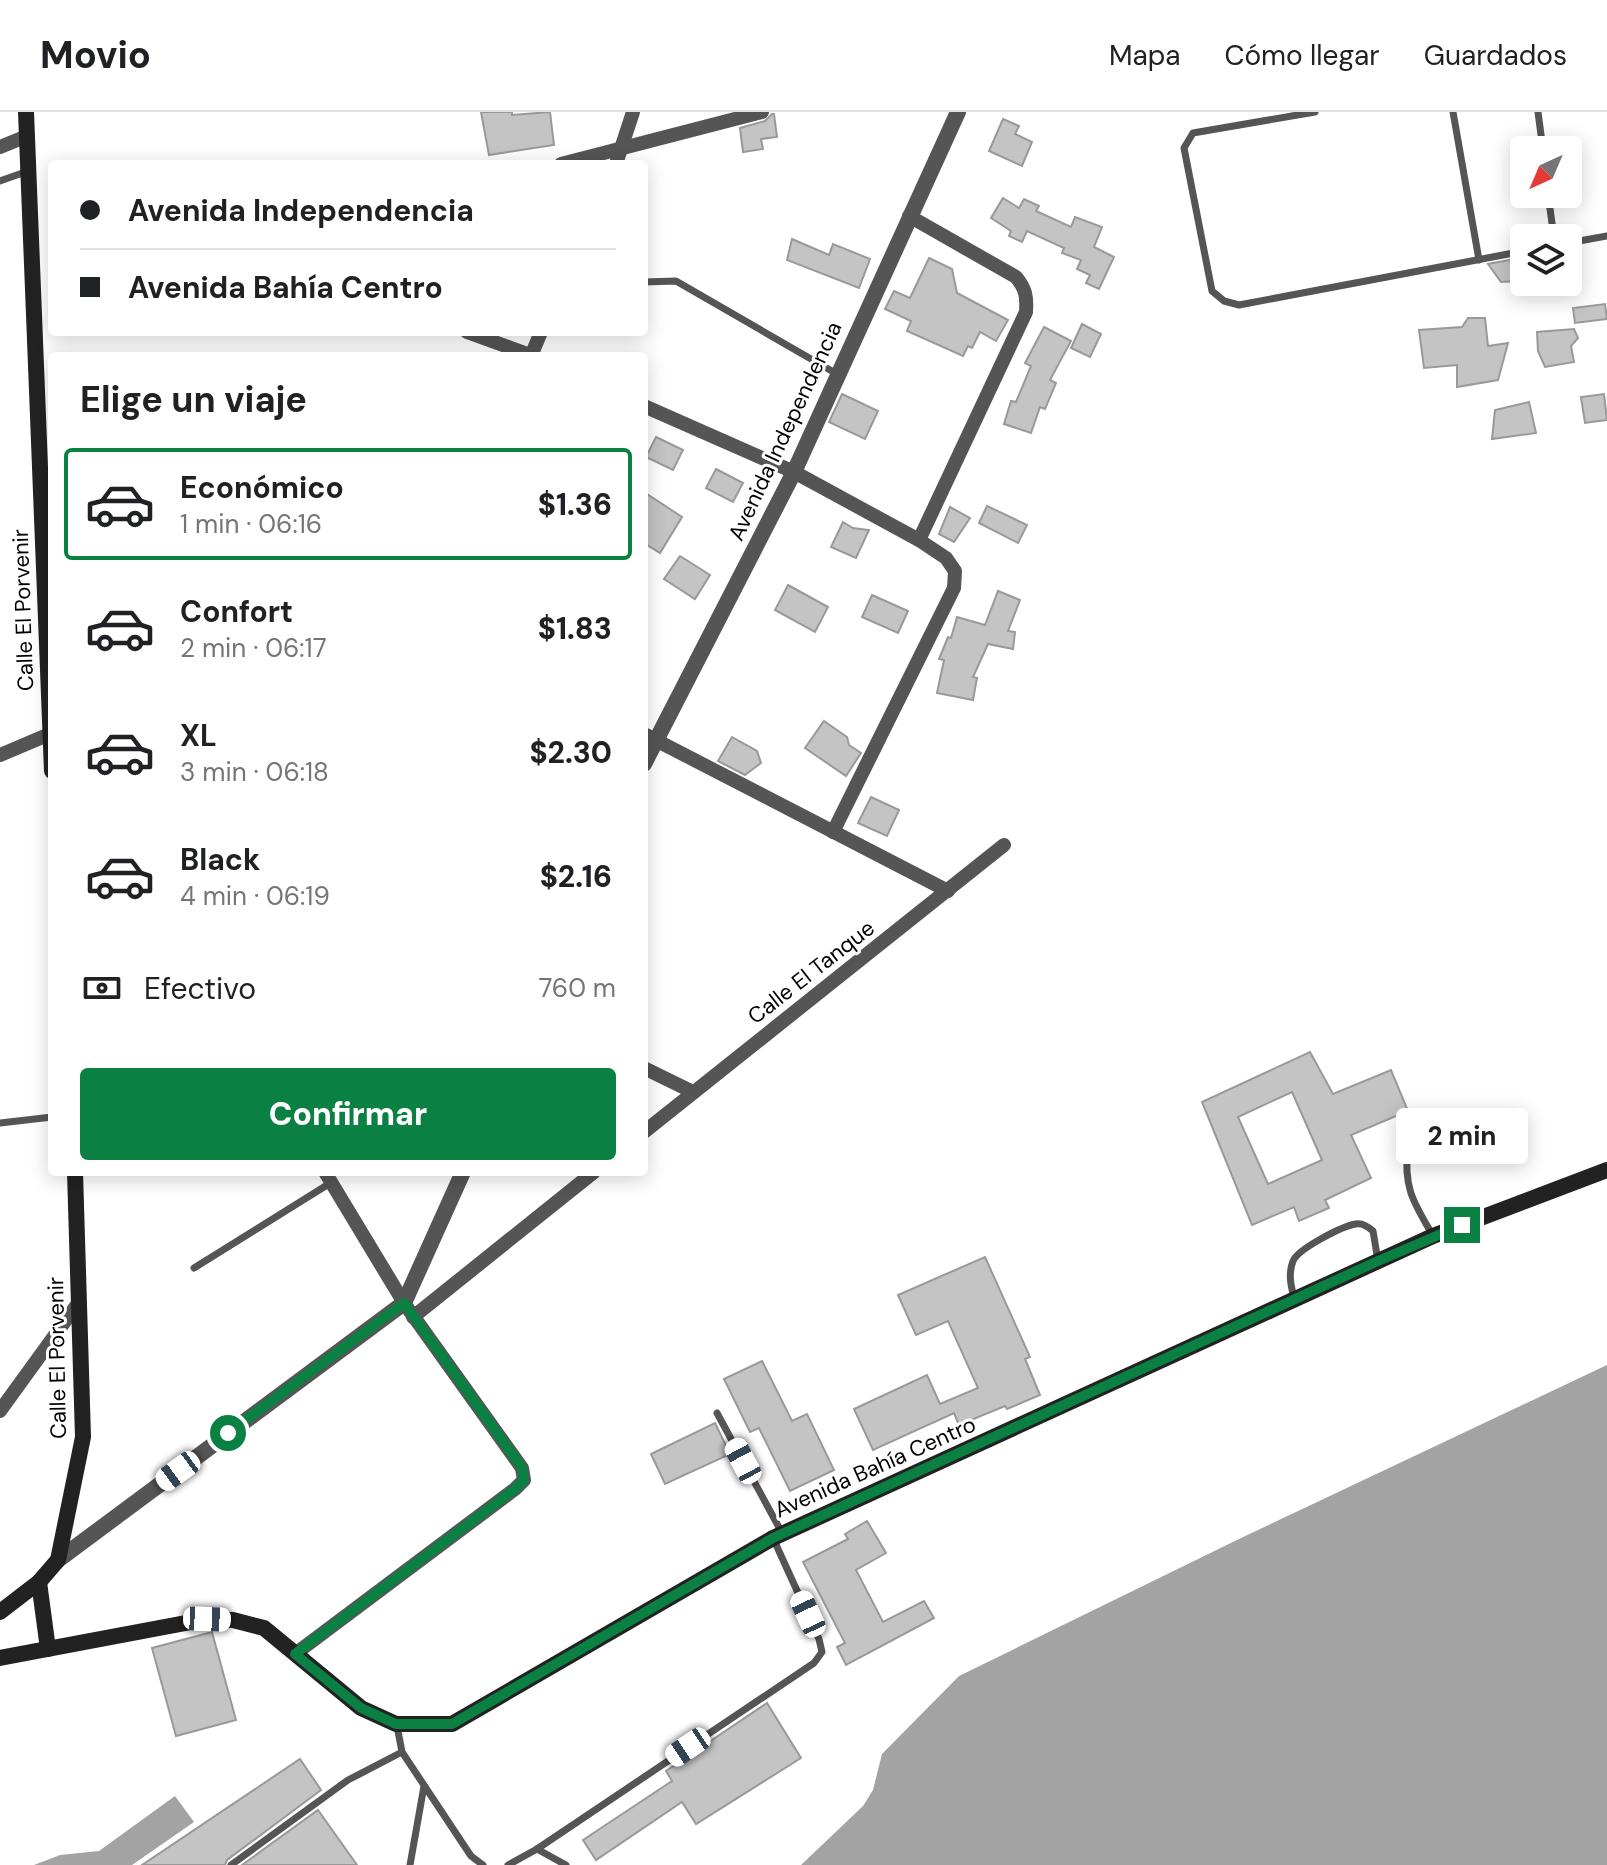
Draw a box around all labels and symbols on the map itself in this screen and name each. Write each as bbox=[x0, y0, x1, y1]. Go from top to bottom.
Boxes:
north arrow bbox=[1510, 136, 1582, 208]
street label: Avenida Independencia bbox=[722, 317, 848, 545]
street label: Calle El Porvenir bbox=[6, 529, 40, 691]
street label: Calle El Tanque bbox=[742, 913, 880, 1031]
callout: 2 min bbox=[1396, 1109, 1528, 1165]
route end bbox=[1444, 1207, 1480, 1243]
street label: Calle El Porvenir bbox=[41, 1277, 73, 1439]
street label: Avenida Bahía Centro bbox=[770, 1410, 980, 1524]
route start bbox=[210, 1415, 246, 1451]
car bbox=[721, 1434, 765, 1488]
car bbox=[152, 1447, 204, 1495]
car bbox=[787, 1587, 829, 1641]
car bbox=[183, 1606, 231, 1632]
car bbox=[661, 1724, 715, 1770]

